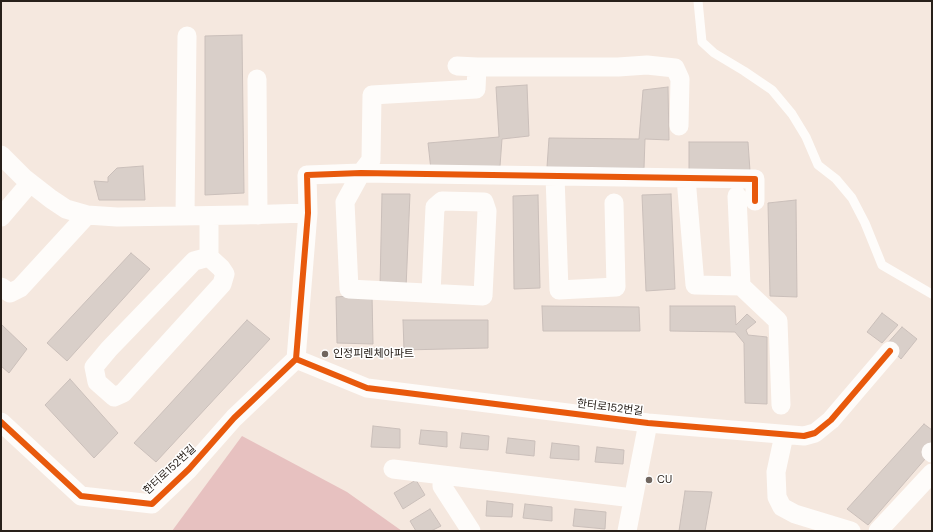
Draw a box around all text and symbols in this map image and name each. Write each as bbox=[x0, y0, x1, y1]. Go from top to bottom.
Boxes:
place label: 인정피렌체아파트 bbox=[333, 347, 414, 361]
marker: 인정피렌체아파트 bbox=[320, 349, 330, 359]
street label: 한터로152번길 bbox=[576, 397, 644, 419]
street label: 한터로152번길 bbox=[141, 442, 199, 498]
place label: CU bbox=[657, 473, 672, 487]
marker: CU bbox=[644, 475, 654, 485]

